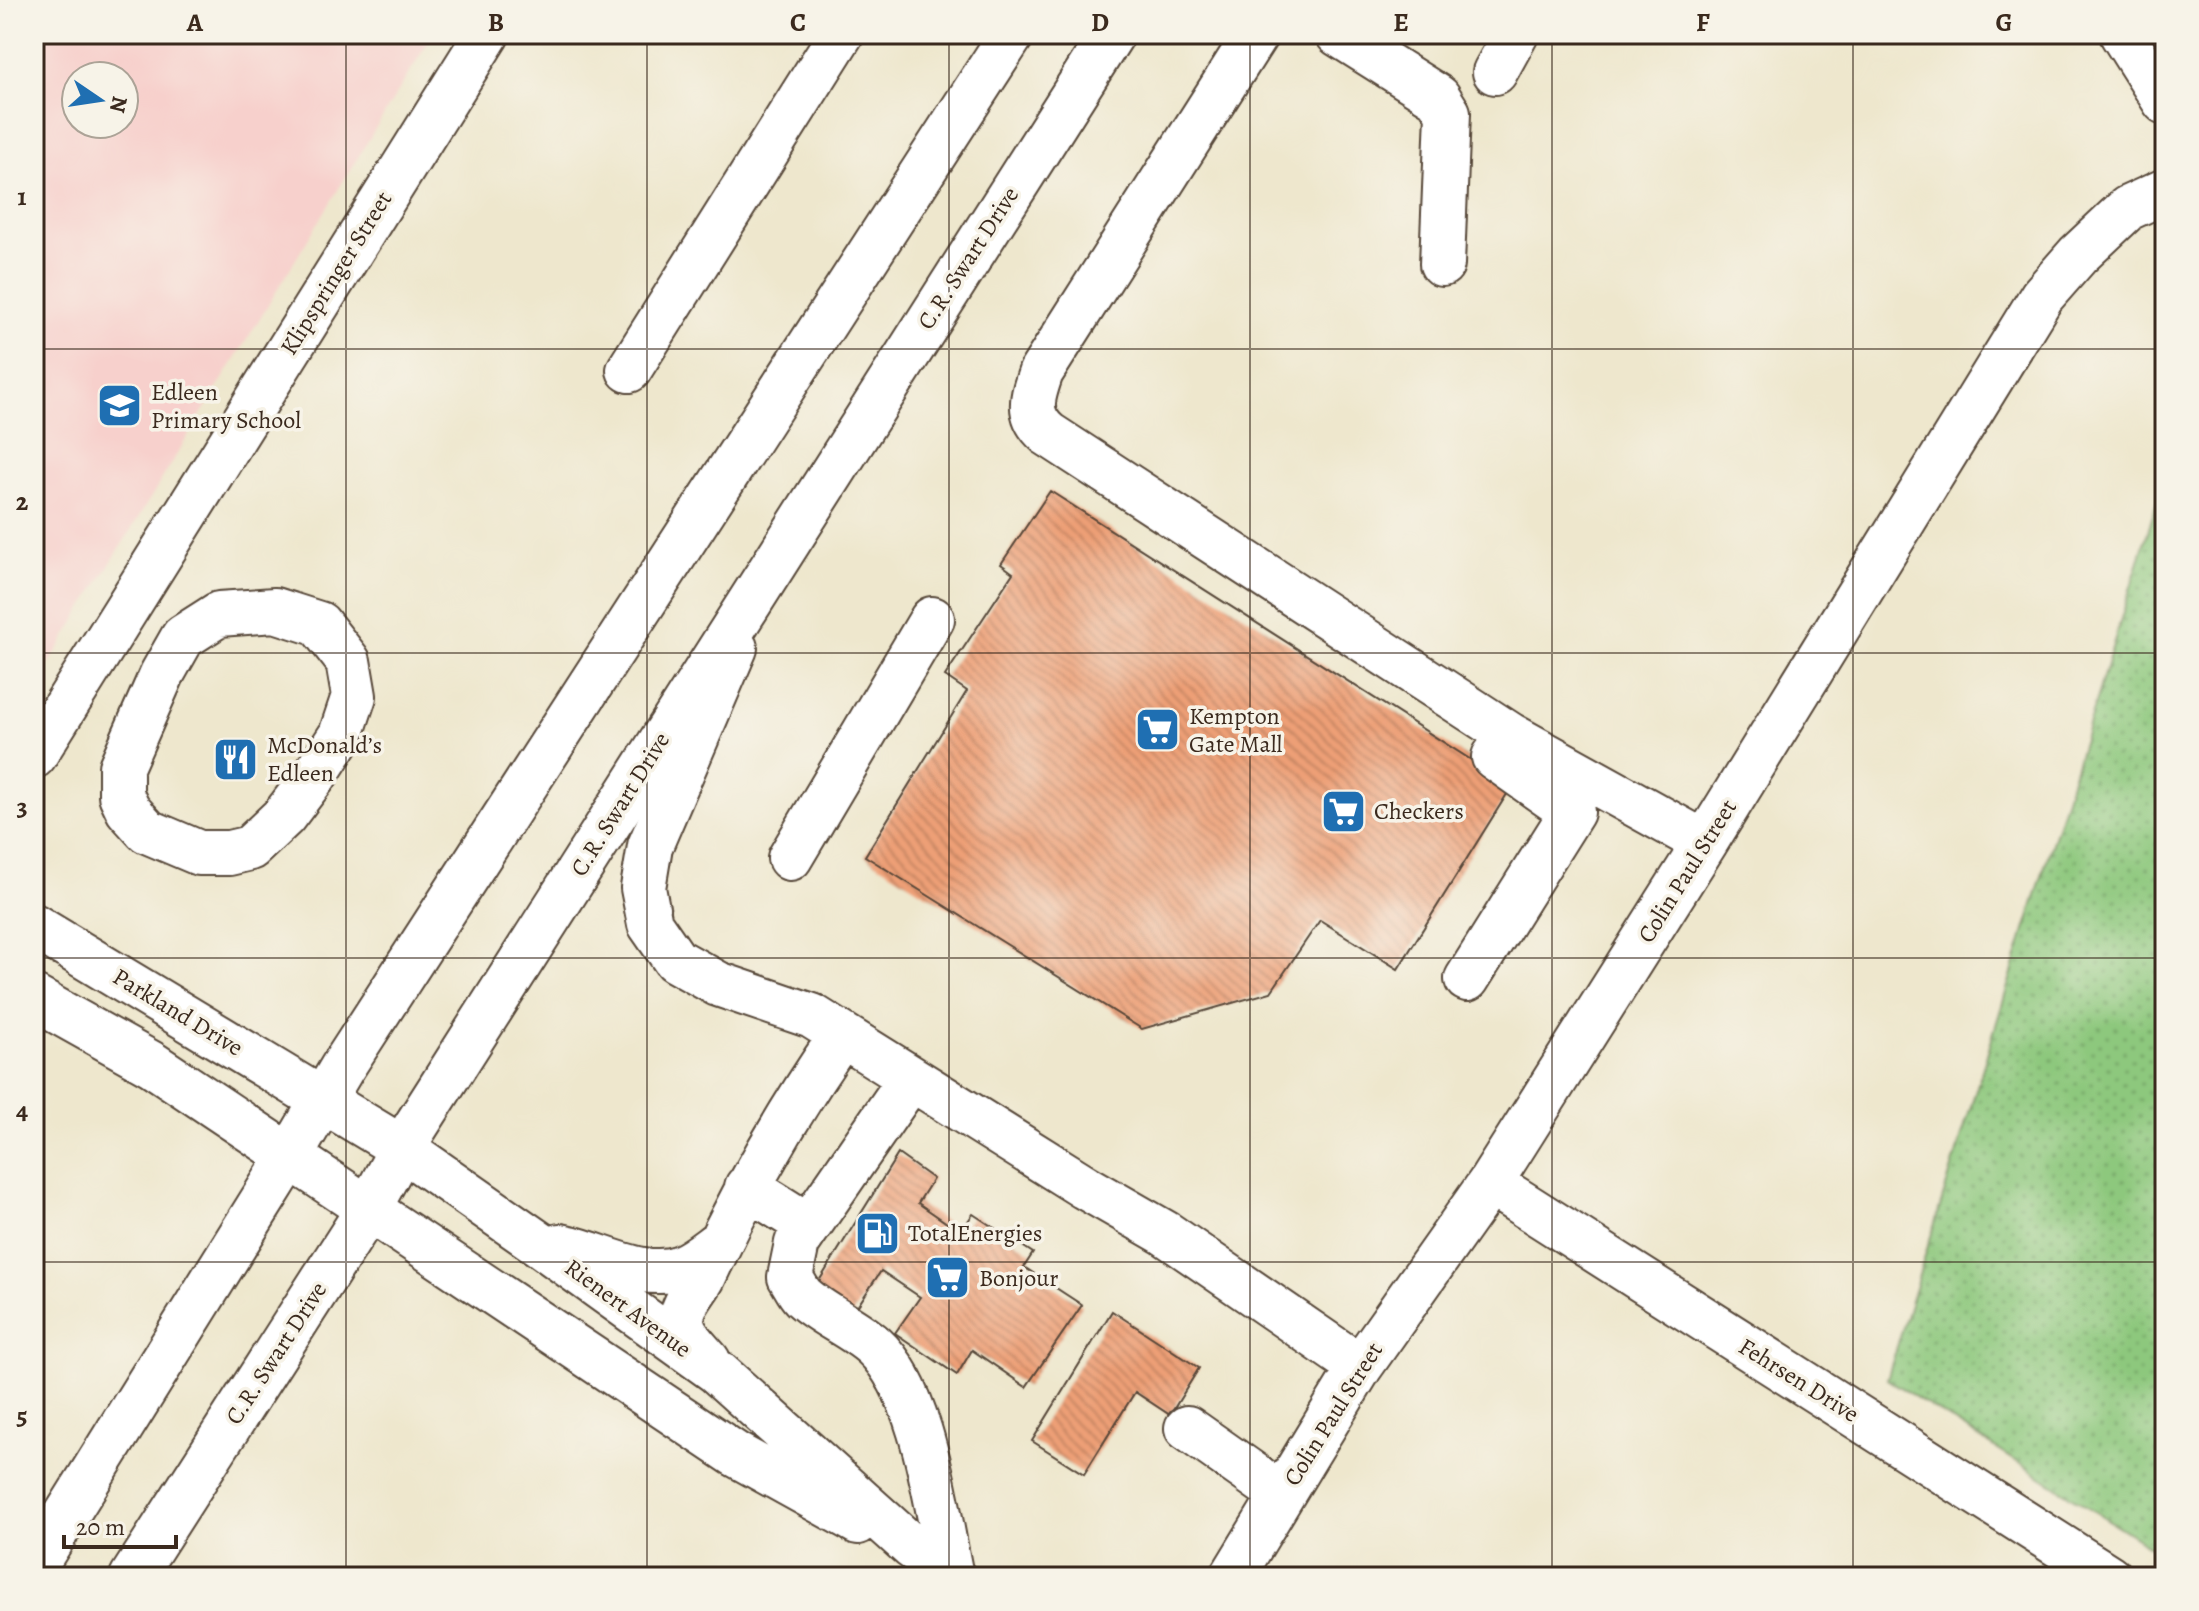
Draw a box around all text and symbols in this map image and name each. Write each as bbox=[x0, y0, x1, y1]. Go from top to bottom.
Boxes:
text: A bbox=[186, 5, 204, 40]
text: B bbox=[488, 5, 504, 40]
text: C bbox=[790, 5, 806, 40]
text: D bbox=[1091, 5, 1109, 40]
text: E bbox=[1393, 5, 1409, 40]
text: F bbox=[1696, 5, 1710, 40]
text: G bbox=[1995, 5, 2013, 40]
north arrow bbox=[60, 60, 140, 140]
text: N bbox=[102, 93, 135, 115]
text: 1 bbox=[17, 179, 27, 214]
street label: C.R. Swart Drive bbox=[910, 180, 1026, 336]
street label: Klipspringer Street bbox=[273, 185, 399, 361]
place label: Edleen Primary School bbox=[151, 376, 301, 436]
school or university icon: Edleen Primary School bbox=[96, 382, 144, 430]
text: 2 bbox=[16, 484, 29, 519]
place label: Kempton Gate Mall bbox=[1189, 700, 1283, 760]
supermarket icon: Kempton Gate Mall bbox=[1134, 706, 1182, 754]
street label: C.R. Swart Drive bbox=[563, 726, 677, 882]
place label: McDonald’s Edleen bbox=[267, 729, 382, 789]
restaurant icon: McDonald’s Edleen bbox=[212, 735, 260, 783]
supermarket icon: Checkers bbox=[1319, 787, 1367, 835]
text: 3 bbox=[16, 789, 28, 824]
street label: Colin Paul Street bbox=[1630, 793, 1744, 949]
place label: Checkers bbox=[1374, 795, 1464, 827]
street label: Parkland Drive bbox=[107, 960, 249, 1064]
text: 4 bbox=[16, 1093, 28, 1128]
fuel station icon: TotalEnergies bbox=[853, 1209, 901, 1257]
place label: TotalEnergies bbox=[908, 1217, 1042, 1249]
street label: Rienert Avenue bbox=[558, 1251, 698, 1365]
supermarket icon: Bonjour bbox=[924, 1254, 972, 1302]
place label: Bonjour bbox=[979, 1262, 1058, 1294]
street label: C.R. Swart Drive bbox=[218, 1275, 334, 1431]
street label: Fehrsen Drive bbox=[1733, 1330, 1865, 1430]
street label: Colin Paul Street bbox=[1276, 1336, 1390, 1492]
text: 5 bbox=[16, 1398, 28, 1433]
scale bar bbox=[64, 1499, 176, 1549]
text: 20 m bbox=[76, 1511, 125, 1543]

